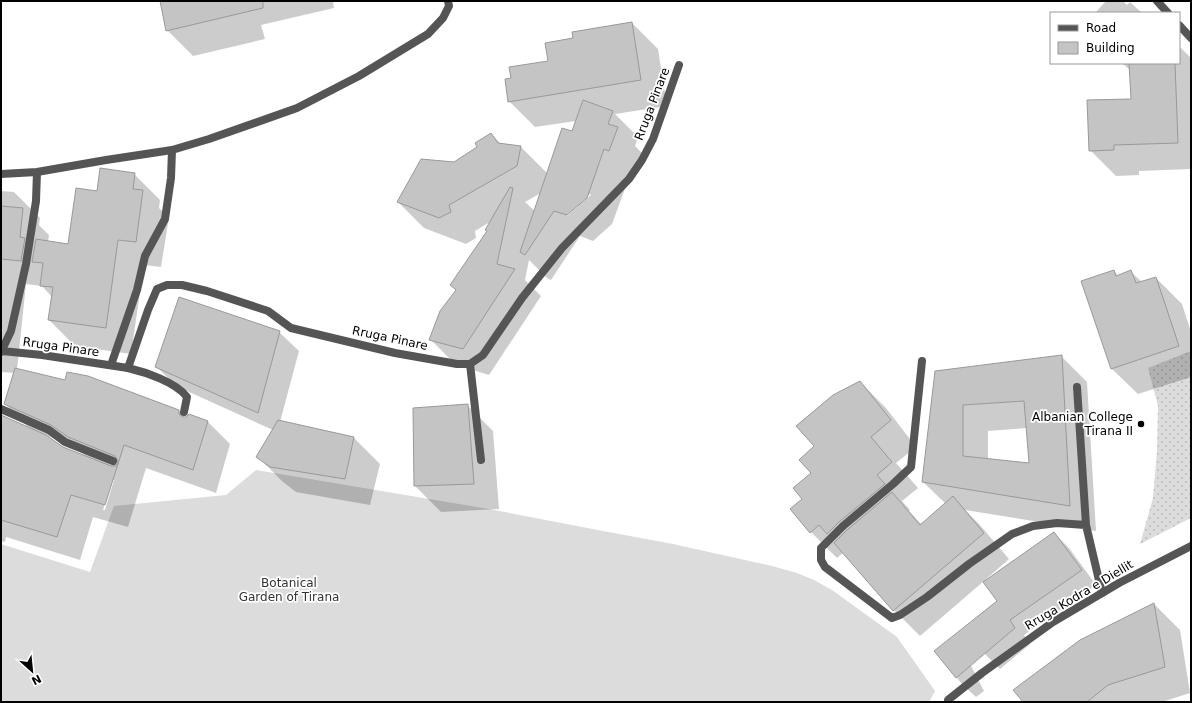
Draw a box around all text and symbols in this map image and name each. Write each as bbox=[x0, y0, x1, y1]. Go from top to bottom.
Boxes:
legend bbox=[1050, 12, 1180, 64]
text: Road bbox=[1086, 21, 1116, 35]
text: Building bbox=[1086, 41, 1135, 55]
street label: Rruga Pinare bbox=[632, 66, 672, 142]
street label: Rruga Pinare bbox=[351, 323, 429, 353]
street label: Rruga Pinare bbox=[22, 335, 100, 359]
place label: Albanian College Tirana II bbox=[1032, 410, 1133, 438]
marker: Albanian College Tirana II bbox=[1136, 419, 1146, 429]
street label: Rruga Kodra e Diellit bbox=[1022, 557, 1136, 633]
park label: Botanical Garden of Tirana bbox=[239, 576, 339, 604]
north arrow bbox=[12, 651, 52, 691]
text: N bbox=[29, 672, 43, 687]

